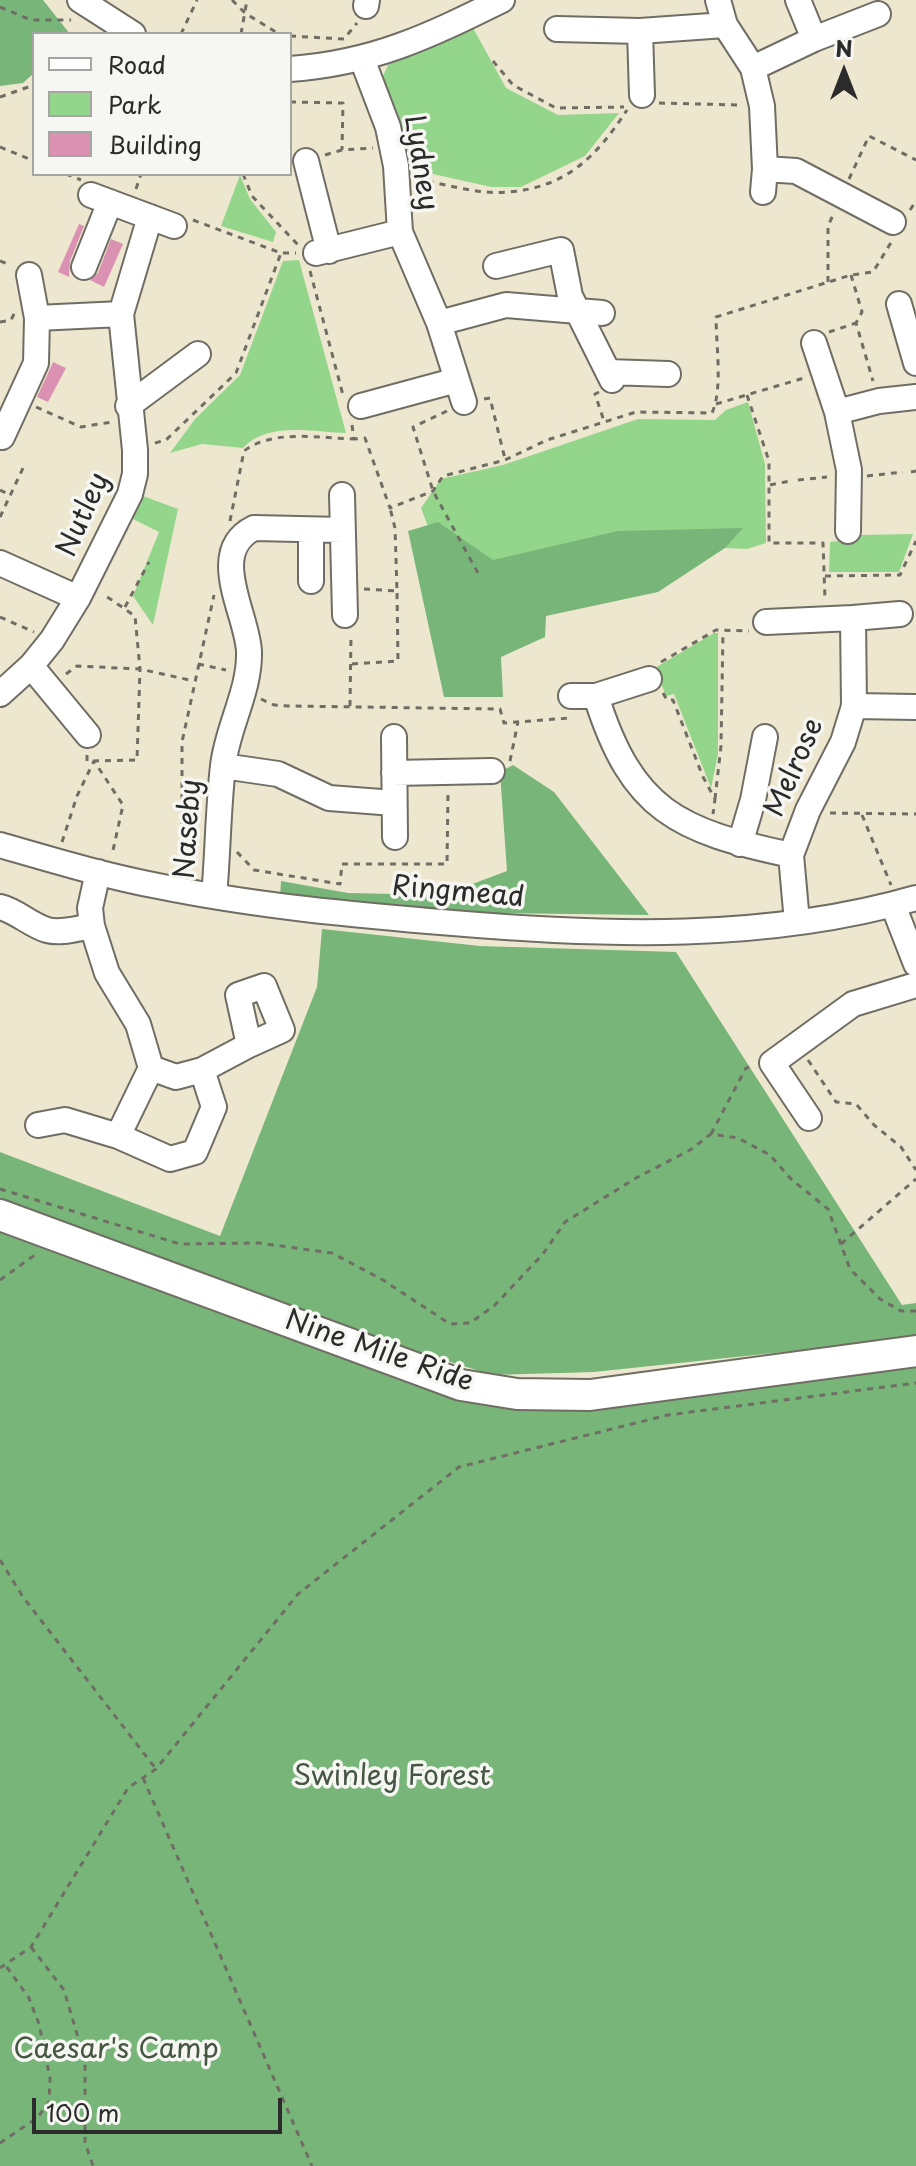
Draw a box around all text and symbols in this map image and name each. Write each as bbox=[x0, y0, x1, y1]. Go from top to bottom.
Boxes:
text: N bbox=[835, 31, 853, 64]
legend bbox=[32, 32, 292, 176]
north arrow bbox=[804, 32, 884, 112]
text: Road bbox=[108, 46, 166, 82]
text: Park bbox=[108, 86, 162, 122]
street label: Lydney bbox=[396, 113, 444, 213]
text: Building bbox=[108, 126, 202, 162]
street label: Nutley bbox=[51, 468, 117, 562]
street label: Melrose bbox=[758, 713, 832, 823]
street label: Naseby bbox=[169, 778, 209, 880]
street label: Ringmead bbox=[390, 870, 526, 916]
street label: Nine Mile Ride bbox=[281, 1304, 477, 1400]
park label: Swinley Forest bbox=[293, 1760, 491, 1794]
park label: Caesar's Camp bbox=[13, 2033, 219, 2067]
scale bar bbox=[36, 2082, 286, 2132]
text: 100 m bbox=[46, 2094, 119, 2130]

